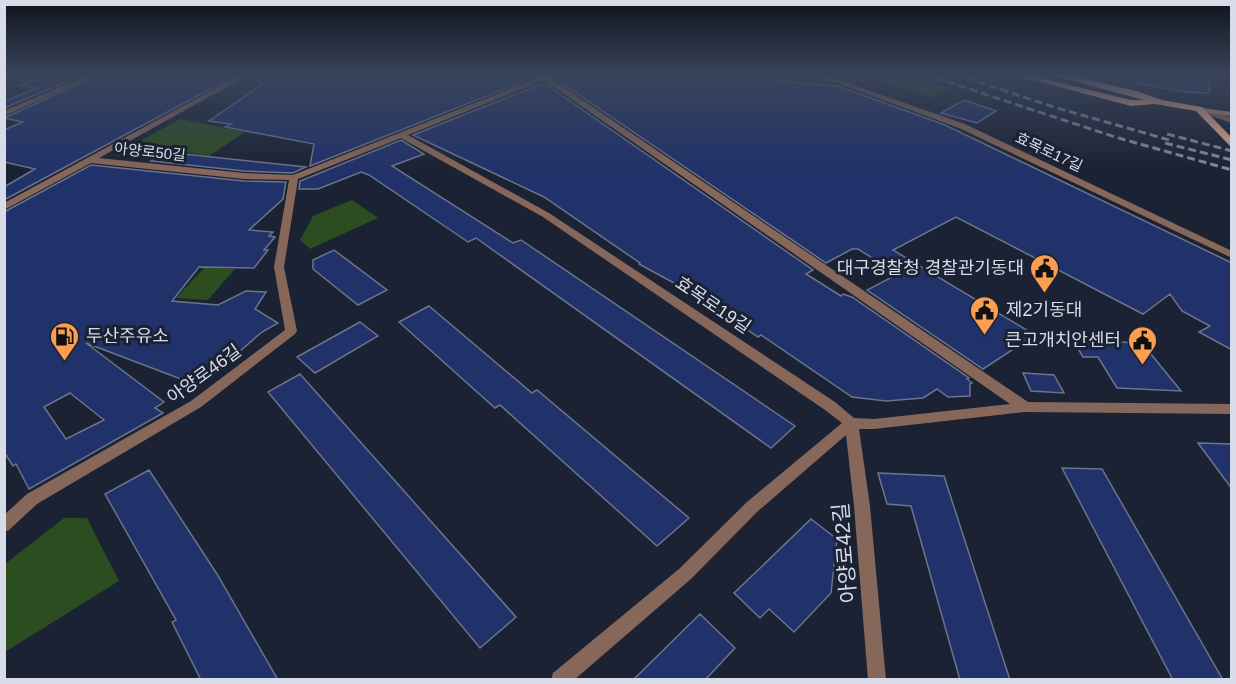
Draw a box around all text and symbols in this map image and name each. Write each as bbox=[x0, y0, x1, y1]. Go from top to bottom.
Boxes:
street label: 효목로17길 bbox=[1013, 129, 1085, 174]
street label: 아양로50길 bbox=[113, 139, 187, 164]
public building icon: 대구경찰청 경찰관기동대 bbox=[1029, 252, 1061, 294]
place label: 대구경찰청 경찰관기동대 bbox=[837, 258, 1024, 278]
street label: 효목로19길 bbox=[672, 273, 754, 337]
public building icon: 제2기동대 bbox=[969, 294, 1001, 336]
place label: 제2기동대 bbox=[1006, 300, 1082, 320]
fuel station icon: 두산주유소 bbox=[49, 320, 81, 362]
public building icon: 큰고개치안센터 bbox=[1126, 324, 1158, 366]
place label: 두산주유소 bbox=[86, 326, 169, 346]
place label: 큰고개치안센터 bbox=[1005, 330, 1121, 350]
street label: 아양로46길 bbox=[163, 341, 245, 407]
street label: 아양로42길 bbox=[829, 502, 860, 604]

